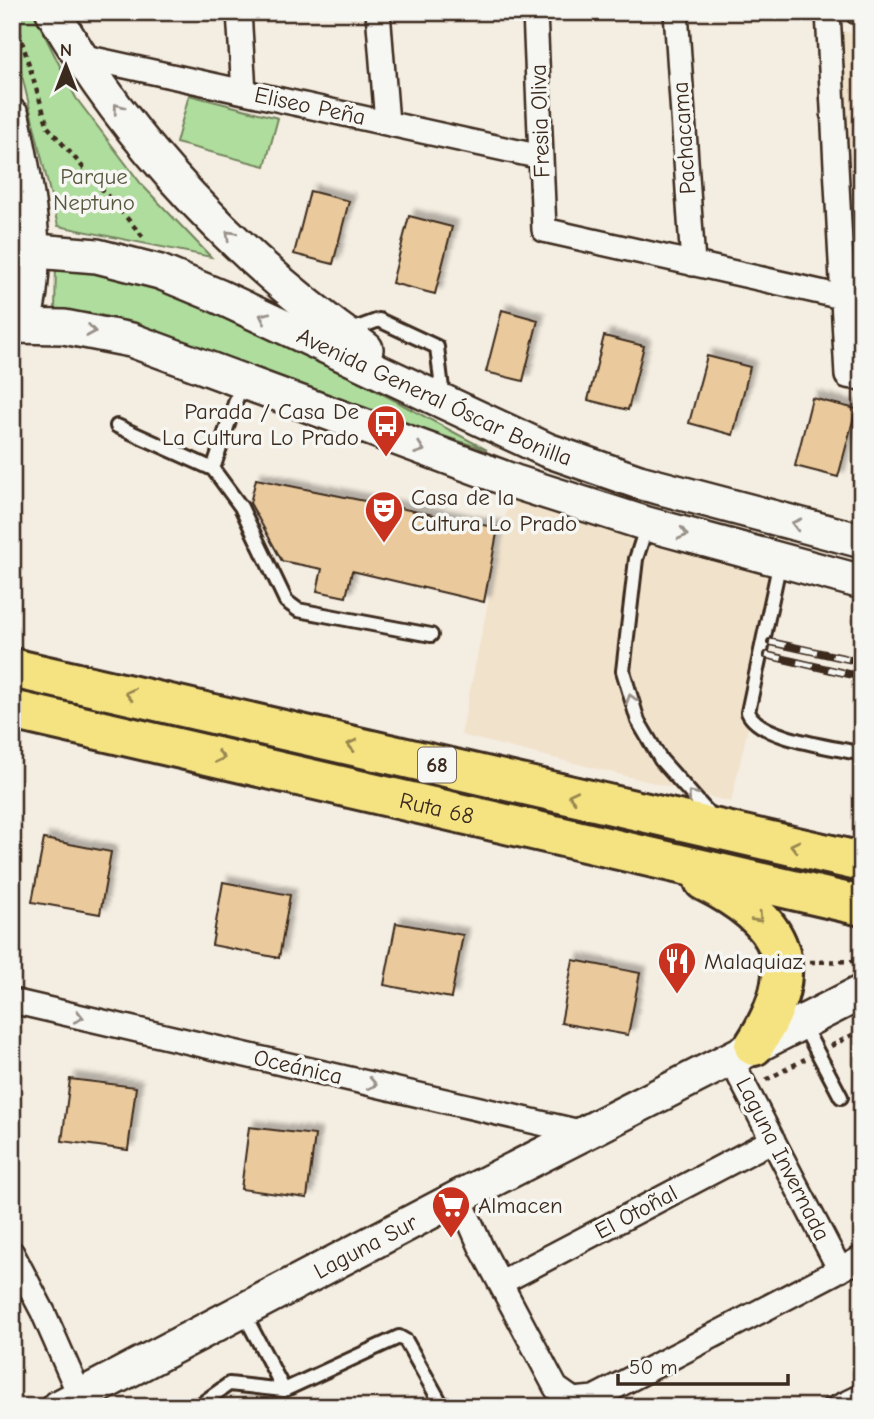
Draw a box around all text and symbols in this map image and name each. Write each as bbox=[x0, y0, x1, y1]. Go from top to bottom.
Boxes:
north arrow bbox=[32, 32, 102, 102]
text: N bbox=[60, 39, 72, 61]
street label: Fresia Oliva bbox=[525, 64, 555, 178]
street label: Eliseo Peña bbox=[252, 81, 368, 131]
street label: Pachacama bbox=[667, 81, 701, 195]
one-way arrow bbox=[113, 103, 126, 116]
park label: Parque Neptuno bbox=[53, 163, 135, 216]
one-way arrow bbox=[225, 230, 238, 243]
one-way arrow bbox=[259, 312, 271, 326]
street label: Avenida General Óscar Bonilla bbox=[293, 322, 576, 471]
one-way arrow bbox=[85, 323, 97, 338]
place label: Parada / Casa De La Cultura Lo Prado bbox=[162, 398, 359, 451]
bus stop icon: Parada / Casa De La Cultura Lo Prado bbox=[365, 403, 407, 458]
one-way arrow bbox=[413, 441, 425, 455]
place label: Casa de la Cultura Lo Prado bbox=[411, 484, 577, 537]
theatre icon: Casa de la Cultura Lo Prado bbox=[363, 489, 405, 544]
one-way arrow bbox=[790, 518, 802, 532]
one-way arrow bbox=[676, 526, 688, 540]
one-way arrow bbox=[124, 688, 136, 703]
one-way arrow bbox=[625, 693, 640, 705]
one-way arrow bbox=[346, 739, 358, 753]
road number: 68 bbox=[418, 748, 456, 782]
one-way arrow bbox=[213, 749, 225, 764]
street label: Ruta 68 bbox=[397, 786, 477, 830]
one-way arrow bbox=[568, 789, 580, 804]
one-way arrow bbox=[688, 790, 700, 803]
one-way arrow bbox=[789, 840, 801, 855]
one-way arrow bbox=[750, 910, 762, 923]
restaurant icon: Malaquiaz bbox=[656, 940, 698, 995]
place label: Malaquiaz bbox=[704, 948, 803, 975]
one-way arrow bbox=[73, 1008, 85, 1023]
street label: Oceánica bbox=[251, 1044, 345, 1090]
street label: Laguna Invernada bbox=[730, 1073, 836, 1245]
one-way arrow bbox=[366, 1076, 378, 1090]
street label: El Otoñal bbox=[590, 1179, 682, 1245]
supermarket icon: Almacen bbox=[430, 1184, 472, 1239]
place label: Almacen bbox=[478, 1192, 563, 1219]
street label: Laguna Sur bbox=[309, 1208, 422, 1284]
scale bar bbox=[618, 1342, 788, 1386]
text: 50 m bbox=[629, 1355, 678, 1379]

